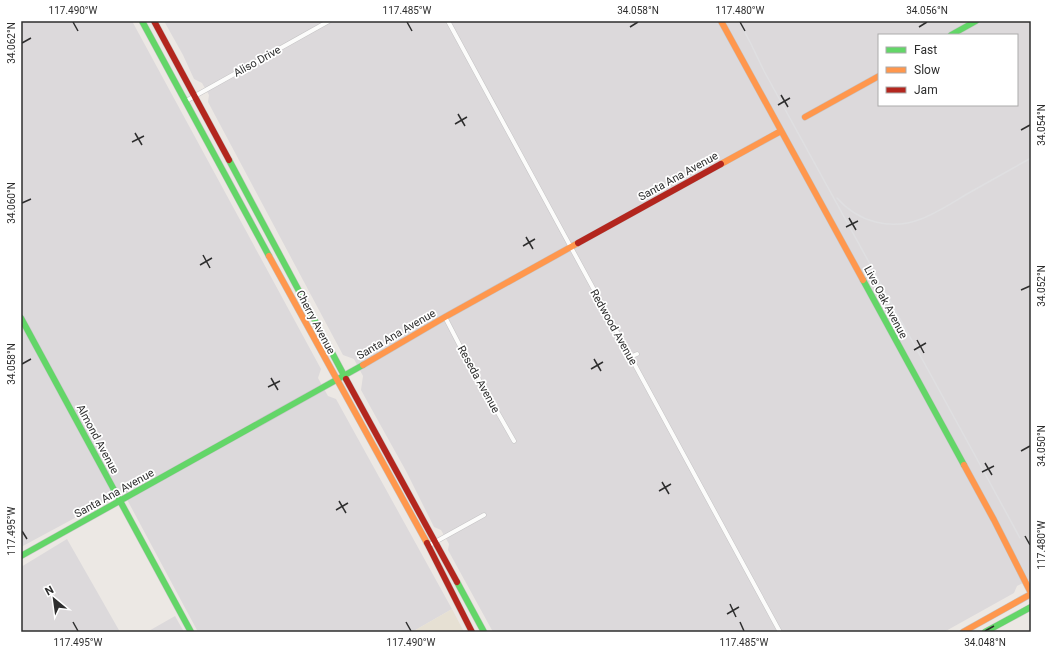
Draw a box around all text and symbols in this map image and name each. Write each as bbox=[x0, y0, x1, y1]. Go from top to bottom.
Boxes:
text: 117.490°W bbox=[49, 5, 98, 16]
text: 117.485°W bbox=[383, 5, 432, 16]
text: 34.058°N bbox=[617, 5, 659, 16]
text: 117.480°W bbox=[716, 5, 765, 16]
text: 34.056°N bbox=[906, 5, 948, 16]
text: 34.062°N bbox=[6, 22, 17, 64]
legend bbox=[878, 34, 1018, 106]
street label: Aliso Drive bbox=[231, 43, 283, 80]
text: Fast bbox=[914, 43, 937, 57]
text: Slow bbox=[914, 63, 940, 77]
text: Jam bbox=[914, 83, 938, 97]
text: 34.054°N bbox=[1036, 104, 1047, 146]
street label: Santa Ana Avenue bbox=[636, 149, 720, 204]
text: 34.060°N bbox=[6, 182, 17, 224]
street label: Live Oak Avenue bbox=[861, 264, 910, 341]
text: 34.052°N bbox=[1036, 265, 1047, 307]
street label: Redwood Avenue bbox=[587, 287, 640, 368]
street label: Cherry Avenue bbox=[293, 288, 338, 357]
street label: Santa Ana Avenue bbox=[355, 307, 438, 362]
text: 34.058°N bbox=[6, 343, 17, 385]
street label: Reseda Avenue bbox=[455, 343, 503, 415]
street label: Almond Avenue bbox=[74, 402, 121, 476]
text: 34.050°N bbox=[1036, 425, 1047, 467]
street label: Santa Ana Avenue bbox=[72, 466, 156, 521]
text: 117.495°W bbox=[6, 506, 17, 555]
text: 117.480°W bbox=[1036, 520, 1047, 569]
north arrow bbox=[34, 579, 74, 619]
text: N bbox=[43, 583, 56, 598]
text: 117.495°W bbox=[54, 637, 103, 648]
text: 117.490°W bbox=[387, 637, 436, 648]
text: 117.485°W bbox=[720, 637, 769, 648]
text: 34.048°N bbox=[964, 637, 1006, 648]

